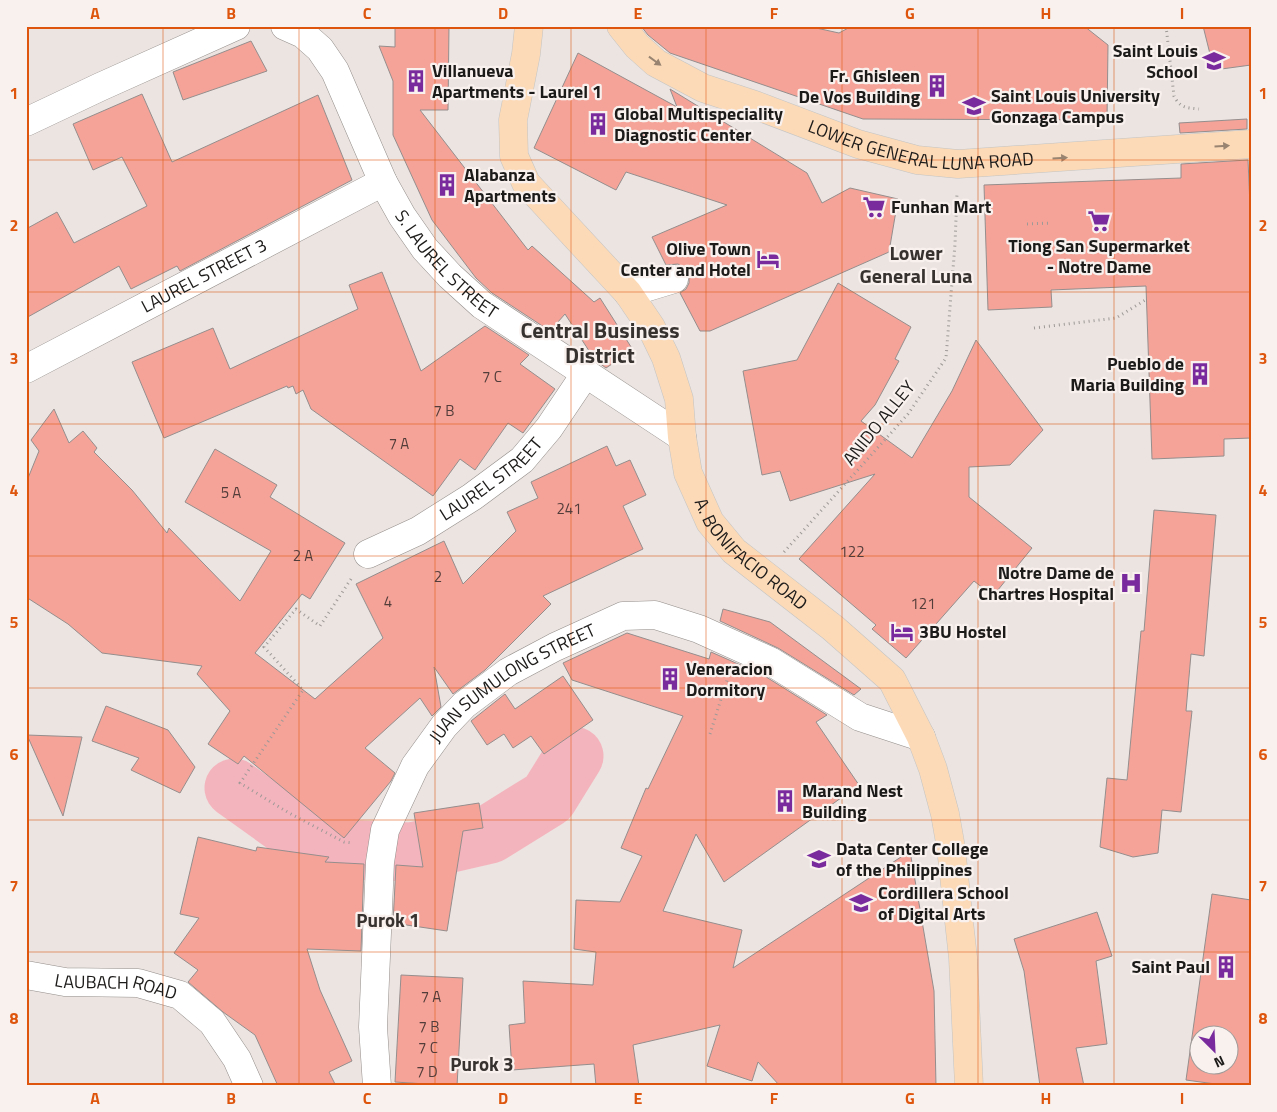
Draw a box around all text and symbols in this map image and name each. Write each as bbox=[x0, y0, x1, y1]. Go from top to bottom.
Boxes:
text: A bbox=[90, 1, 100, 25]
text: B bbox=[226, 1, 236, 25]
text: C bbox=[363, 1, 372, 25]
text: D bbox=[498, 1, 508, 25]
text: E bbox=[634, 1, 643, 25]
text: F bbox=[770, 1, 779, 25]
text: G bbox=[905, 1, 915, 25]
text: H bbox=[1041, 1, 1051, 25]
text: I bbox=[1180, 1, 1184, 25]
place label: Saint Louis School bbox=[1113, 37, 1198, 85]
school or university icon: Saint Louis School bbox=[1201, 48, 1227, 74]
one-way arrow bbox=[648, 56, 661, 66]
place label: Villanueva Apartments - Laurel 1 bbox=[432, 57, 602, 105]
place label: Fr. Ghisleen De Vos Building bbox=[799, 62, 920, 110]
building icon: Villanueva Apartments - Laurel 1 bbox=[403, 68, 429, 94]
building icon: Fr. Ghisleen De Vos Building bbox=[924, 73, 950, 99]
text: 1 bbox=[10, 81, 18, 105]
text: 1 bbox=[1259, 81, 1267, 105]
place label: Saint Louis University Gonzaga Campus bbox=[991, 82, 1160, 130]
school or university icon: Saint Louis University Gonzaga Campus bbox=[961, 93, 987, 119]
place label: Global Multispeciality Diagnostic Center bbox=[614, 100, 783, 148]
building icon: Global Multispeciality Diagnostic Center bbox=[585, 111, 611, 137]
street label: LOWER GENERAL LUNA ROAD bbox=[804, 112, 1034, 177]
one-way arrow bbox=[1214, 142, 1230, 150]
one-way arrow bbox=[1052, 153, 1068, 161]
place label: Alabanza Apartments bbox=[464, 161, 556, 209]
building icon: Alabanza Apartments bbox=[434, 172, 460, 198]
place label: Funhan Mart bbox=[891, 193, 992, 220]
supermarket icon: Funhan Mart bbox=[861, 194, 887, 220]
street label: S. LAUREL STREET bbox=[389, 204, 504, 325]
supermarket icon: Tiong San Supermarket - Notre Dame bbox=[1086, 208, 1112, 234]
text: 2 bbox=[10, 213, 18, 237]
text: 2 bbox=[1259, 213, 1267, 237]
street label: LAUREL STREET 3 bbox=[136, 231, 271, 319]
place label: Tiong San Supermarket - Notre Dame bbox=[1008, 232, 1190, 280]
place label: Olive Town Center and Hotel bbox=[621, 235, 751, 283]
district label: Lower General Luna bbox=[860, 237, 972, 291]
hotel icon: Olive Town Center and Hotel bbox=[755, 246, 781, 272]
district label: Central Business District bbox=[520, 313, 680, 372]
text: 3 bbox=[10, 346, 18, 370]
text: 3 bbox=[1259, 346, 1267, 370]
place label: Pueblo de Maria Building bbox=[1070, 350, 1184, 398]
building icon: Pueblo de Maria Building bbox=[1187, 361, 1213, 387]
house number: 7 C bbox=[482, 365, 502, 388]
street label: ANIDO ALLEY bbox=[836, 374, 922, 471]
house number: 7 B bbox=[434, 399, 454, 422]
street label: LAUREL STREET bbox=[434, 431, 549, 527]
house number: 7 A bbox=[389, 432, 409, 455]
text: 4 bbox=[10, 478, 19, 502]
text: 4 bbox=[1259, 478, 1268, 502]
house number: 5 A bbox=[221, 481, 241, 504]
street label: A. BONIFACIO ROAD bbox=[688, 493, 814, 616]
house number: 241 bbox=[556, 497, 582, 520]
house number: 122 bbox=[839, 540, 865, 563]
house number: 2 A bbox=[293, 544, 313, 567]
place label: Notre Dame de Chartres Hospital bbox=[978, 559, 1114, 607]
house number: 2 bbox=[434, 565, 442, 588]
hospital icon: Notre Dame de Chartres Hospital bbox=[1118, 570, 1144, 596]
house number: 4 bbox=[384, 590, 392, 613]
house number: 121 bbox=[910, 592, 936, 615]
text: 5 bbox=[10, 610, 19, 634]
text: 5 bbox=[1259, 610, 1268, 634]
street label: JUAN SUMULONG STREET bbox=[422, 616, 600, 748]
place label: 3BU Hostel bbox=[919, 618, 1007, 645]
hotel icon: 3BU Hostel bbox=[889, 619, 915, 645]
place label: Veneracion Dormitory bbox=[686, 655, 773, 703]
building icon: Veneracion Dormitory bbox=[657, 666, 683, 692]
text: 6 bbox=[10, 742, 19, 766]
text: 6 bbox=[1259, 742, 1268, 766]
place label: Marand Nest Building bbox=[802, 777, 903, 825]
building icon: Marand Nest Building bbox=[772, 788, 798, 814]
place label: Data Center College of the Philippines bbox=[836, 835, 988, 883]
school or university icon: Data Center College of the Philippines bbox=[806, 846, 832, 872]
text: 7 bbox=[10, 874, 18, 898]
text: 7 bbox=[1259, 874, 1267, 898]
place label: Cordillera School of Digital Arts bbox=[878, 879, 1009, 927]
school or university icon: Cordillera School of Digital Arts bbox=[848, 890, 874, 916]
district label: Purok 1 bbox=[356, 905, 420, 934]
place label: Saint Paul bbox=[1131, 953, 1210, 980]
building icon: Saint Paul bbox=[1213, 954, 1239, 980]
street label: LAUBACH ROAD bbox=[53, 966, 180, 1006]
house number: 7 A bbox=[421, 985, 441, 1008]
text: 8 bbox=[10, 1006, 19, 1030]
text: 8 bbox=[1259, 1006, 1268, 1030]
house number: 7 B bbox=[419, 1015, 439, 1038]
north arrow bbox=[1190, 1024, 1240, 1074]
house number: 7 C bbox=[418, 1036, 438, 1059]
district label: Purok 3 bbox=[450, 1049, 514, 1078]
text: N bbox=[1211, 1051, 1228, 1074]
house number: 7 D bbox=[416, 1060, 438, 1083]
text: A bbox=[90, 1086, 100, 1110]
text: B bbox=[226, 1086, 236, 1110]
text: C bbox=[363, 1086, 372, 1110]
text: D bbox=[498, 1086, 508, 1110]
text: E bbox=[634, 1086, 643, 1110]
text: F bbox=[770, 1086, 779, 1110]
text: G bbox=[905, 1086, 915, 1110]
text: H bbox=[1041, 1086, 1051, 1110]
text: I bbox=[1180, 1086, 1184, 1110]

